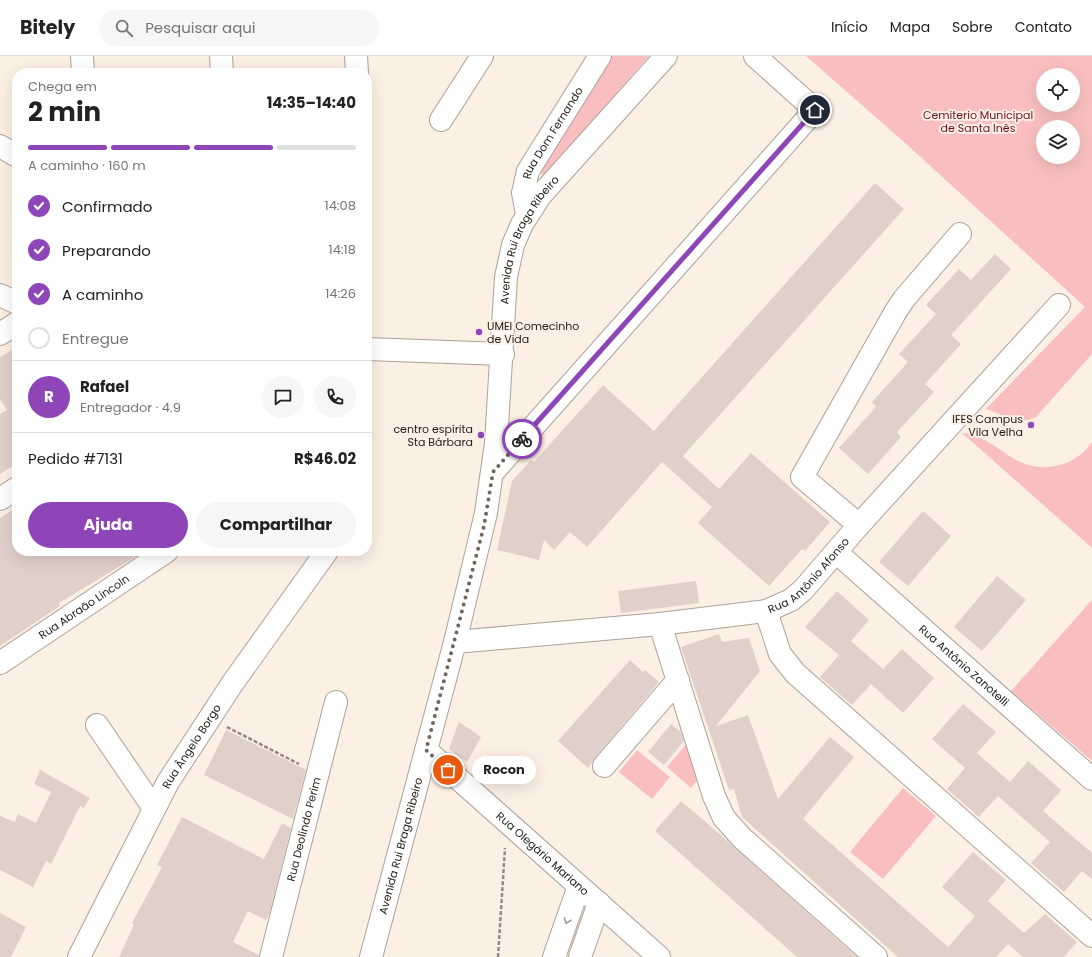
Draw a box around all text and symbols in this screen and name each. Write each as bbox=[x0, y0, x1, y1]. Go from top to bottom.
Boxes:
search box bbox=[99, 10, 379, 46]
text: Bitely bbox=[20, 14, 75, 41]
icon: search bbox=[113, 17, 135, 39]
text: Pesquisar aqui bbox=[145, 17, 256, 38]
text: Início bbox=[831, 17, 868, 37]
text: Mapa bbox=[890, 17, 930, 37]
text: Sobre bbox=[952, 17, 993, 37]
text: Contato bbox=[1015, 17, 1072, 37]
map controls bbox=[1036, 68, 1080, 164]
button: locate bbox=[1036, 68, 1080, 112]
text: Chega em bbox=[28, 77, 97, 96]
street label: Rua Dom Fernando bbox=[518, 84, 587, 180]
text: 14:35–14:40 bbox=[267, 92, 356, 113]
pin bbox=[798, 93, 832, 127]
text: 2 min bbox=[28, 94, 101, 130]
icon: home bbox=[804, 99, 826, 121]
park label: Cemiterio Municipal de Santa Inês bbox=[923, 107, 1033, 136]
button: layers bbox=[1036, 120, 1080, 164]
text: A caminho · 160 m bbox=[28, 156, 146, 175]
street label: Avenida Rui Braga Ribeiro bbox=[496, 172, 563, 305]
icon: check bbox=[28, 195, 50, 217]
text: Confirmado bbox=[62, 196, 152, 217]
text: 14:08 bbox=[325, 196, 356, 215]
icon: check bbox=[28, 239, 50, 261]
text: Preparando bbox=[62, 240, 151, 261]
text: 14:18 bbox=[329, 240, 356, 259]
icon: check bbox=[28, 283, 50, 305]
text: A caminho bbox=[62, 284, 143, 305]
text: 14:26 bbox=[325, 284, 356, 303]
place label: UMEI Comecinho de Vida bbox=[487, 318, 579, 347]
marker: UMEI Comecinho de Vida bbox=[474, 327, 484, 337]
text: Entregue bbox=[62, 328, 129, 349]
text: Rafael bbox=[80, 376, 129, 397]
button: chat bbox=[262, 376, 304, 418]
button: phone bbox=[314, 376, 356, 418]
text: R bbox=[44, 386, 54, 407]
text: Entregador · 4.9 bbox=[80, 398, 181, 417]
place label: IFES Campus Vila Velha bbox=[952, 411, 1023, 440]
courier bbox=[502, 419, 542, 459]
marker: IFES Campus Vila Velha bbox=[1026, 420, 1036, 430]
place label: centro espírita Sta Bárbara bbox=[393, 421, 473, 450]
icon: bike bbox=[511, 428, 533, 450]
marker: centro espírita Sta Bárbara bbox=[476, 430, 486, 440]
text: Pedido #7131 bbox=[28, 448, 123, 469]
text: R$46.02 bbox=[294, 448, 356, 469]
button: Ajuda bbox=[28, 502, 188, 548]
button: Compartilhar bbox=[196, 502, 356, 548]
street label: Rua Antônio Afonso bbox=[765, 534, 853, 617]
street label: Rua Abraão Lincoln bbox=[35, 571, 132, 643]
street label: Rua Antônio Zanotelli bbox=[915, 621, 1013, 710]
street label: Rua Ângelo Borgo bbox=[158, 701, 225, 791]
pin bbox=[431, 753, 465, 787]
callout: Rocon bbox=[472, 756, 536, 784]
icon: bag bbox=[437, 759, 459, 781]
text: Rocon bbox=[483, 760, 525, 779]
street label: Rua Deolindo Perim bbox=[283, 775, 325, 883]
street label: Avenida Rui Braga Ribeiro bbox=[375, 776, 427, 916]
street label: Rua Olegário Mariano bbox=[493, 808, 593, 899]
one-way arrow bbox=[563, 918, 571, 925]

